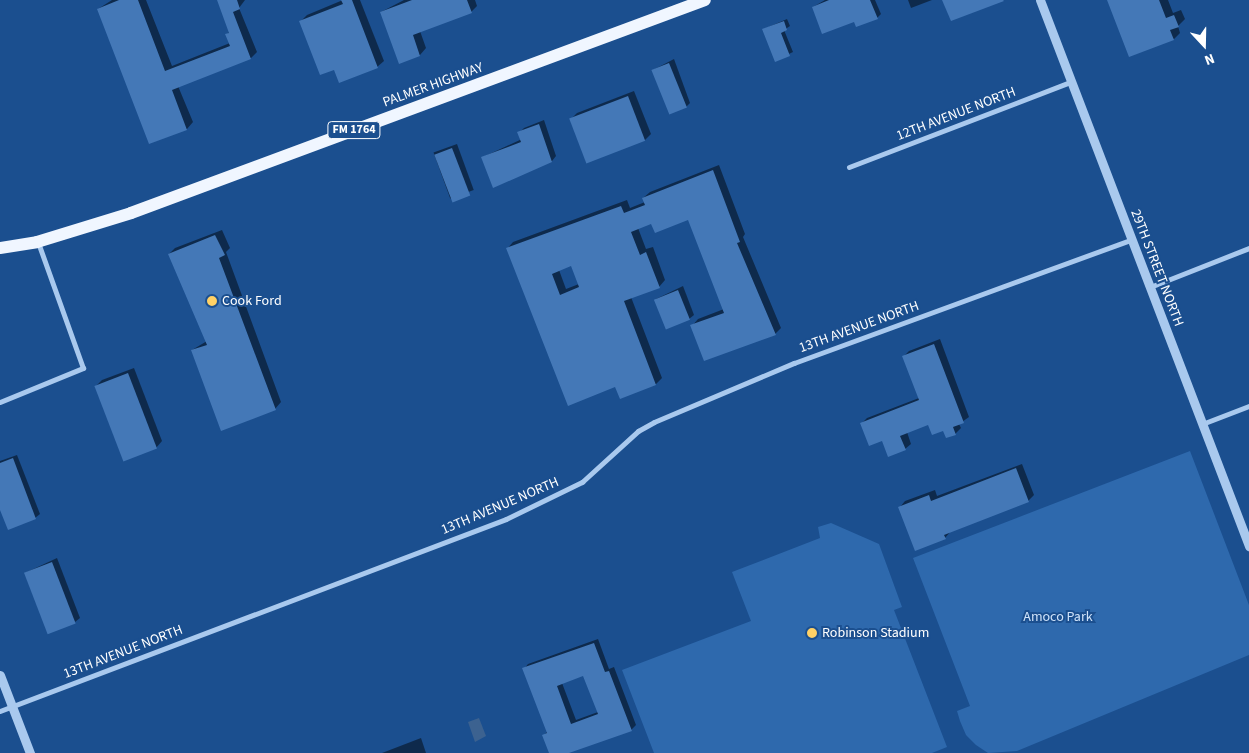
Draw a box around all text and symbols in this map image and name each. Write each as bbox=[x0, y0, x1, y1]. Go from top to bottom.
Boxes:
north arrow bbox=[1179, 20, 1229, 70]
text: N bbox=[1201, 48, 1217, 70]
street label: PALMER HIGHWAY bbox=[380, 59, 486, 111]
street label: 12TH AVENUE NORTH bbox=[894, 84, 1018, 144]
road number: FM 1764 bbox=[326, 120, 382, 140]
street label: 29TH STREET NORTH bbox=[1127, 207, 1187, 329]
place label: Cook Ford bbox=[222, 293, 282, 309]
marker: Cook Ford bbox=[206, 295, 218, 307]
street label: 13TH AVENUE NORTH bbox=[797, 297, 921, 357]
street label: 13TH AVENUE NORTH bbox=[439, 474, 561, 538]
park label: Amoco Park bbox=[1023, 609, 1093, 625]
street label: 13TH AVENUE NORTH bbox=[61, 622, 185, 682]
place label: Robinson Stadium bbox=[822, 625, 929, 641]
marker: Robinson Stadium bbox=[806, 627, 818, 639]

